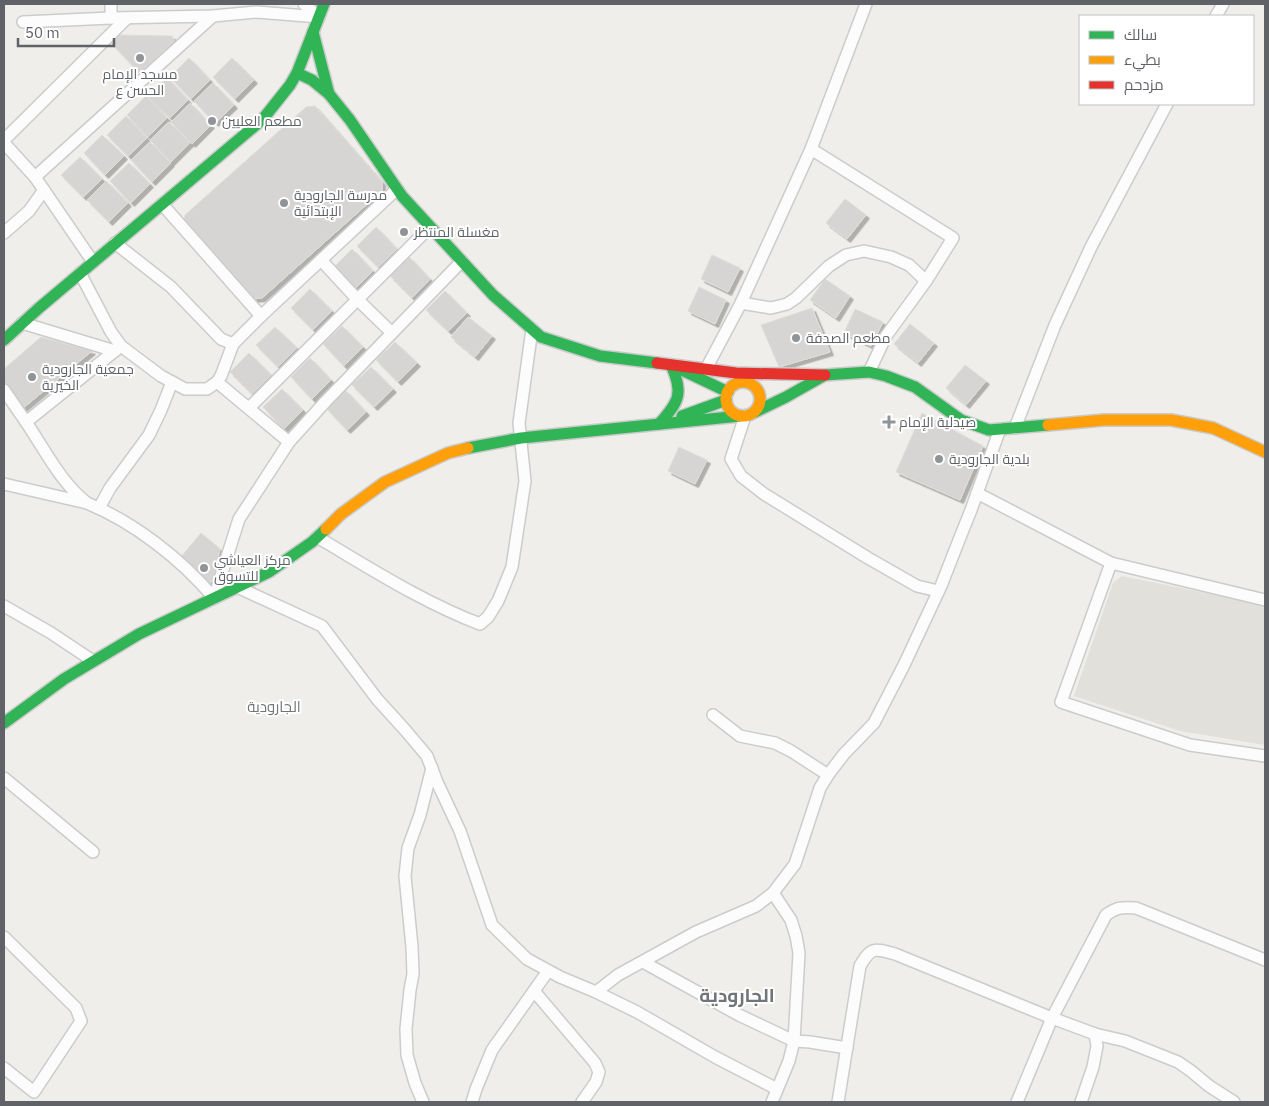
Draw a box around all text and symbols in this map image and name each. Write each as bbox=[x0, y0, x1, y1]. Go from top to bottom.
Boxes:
scale bar bbox=[18, 15, 114, 47]
legend bbox=[1079, 15, 1254, 105]
text: 50 m bbox=[25, 23, 60, 42]
text: سالك bbox=[1124, 25, 1157, 44]
text: بطيء bbox=[1124, 50, 1161, 72]
marker: مسجد الإمام الحسن ع bbox=[134, 52, 146, 64]
place label: مسجد الإمام الحسن ع bbox=[103, 65, 177, 99]
text: مزدحم bbox=[1124, 75, 1164, 95]
place label: مطعم العليين bbox=[222, 112, 302, 131]
marker: مطعم العليين bbox=[206, 115, 218, 127]
place label: مدرسة الجارودية الإبتدائية bbox=[294, 186, 387, 220]
marker: مدرسة الجارودية الإبتدائية bbox=[278, 197, 290, 209]
place label: مغسلة المنتظر bbox=[413, 223, 500, 241]
marker: مغسلة المنتظر bbox=[398, 226, 410, 238]
place label: مطعم الصدفة bbox=[806, 329, 891, 348]
marker: مطعم الصدفة bbox=[790, 332, 802, 344]
place label: جمعية الجارودية الخيرية bbox=[42, 360, 134, 394]
marker: جمعية الجارودية الخيرية bbox=[26, 371, 38, 383]
place label: صيدلية الإمام bbox=[899, 413, 976, 432]
marker: صيدلية الإمام bbox=[883, 416, 895, 428]
place label: بلدية الجارودية bbox=[949, 450, 1030, 468]
marker: بلدية الجارودية bbox=[933, 453, 945, 465]
place label: مركز العياشي للتسوق bbox=[214, 551, 291, 585]
marker: مركز العياشي للتسوق bbox=[198, 562, 210, 574]
district label: الجارودية bbox=[247, 697, 301, 716]
district label: الجارودية bbox=[699, 983, 775, 1007]

